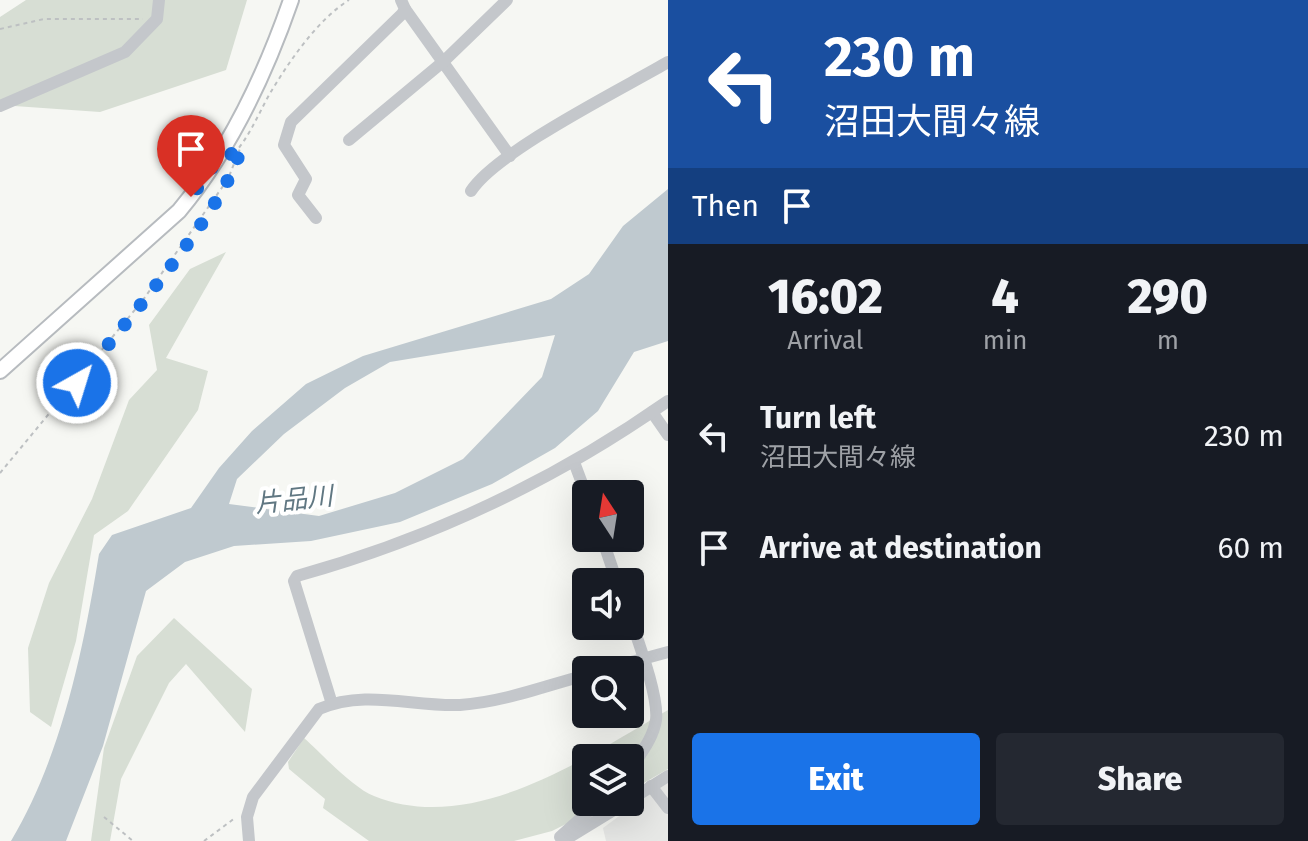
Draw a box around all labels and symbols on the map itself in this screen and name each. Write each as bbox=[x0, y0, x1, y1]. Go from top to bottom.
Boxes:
pin bbox=[157, 115, 225, 197]
position arrow bbox=[35, 341, 119, 425]
water label: 片品川 bbox=[254, 480, 337, 519]
north arrow bbox=[572, 480, 644, 552]

